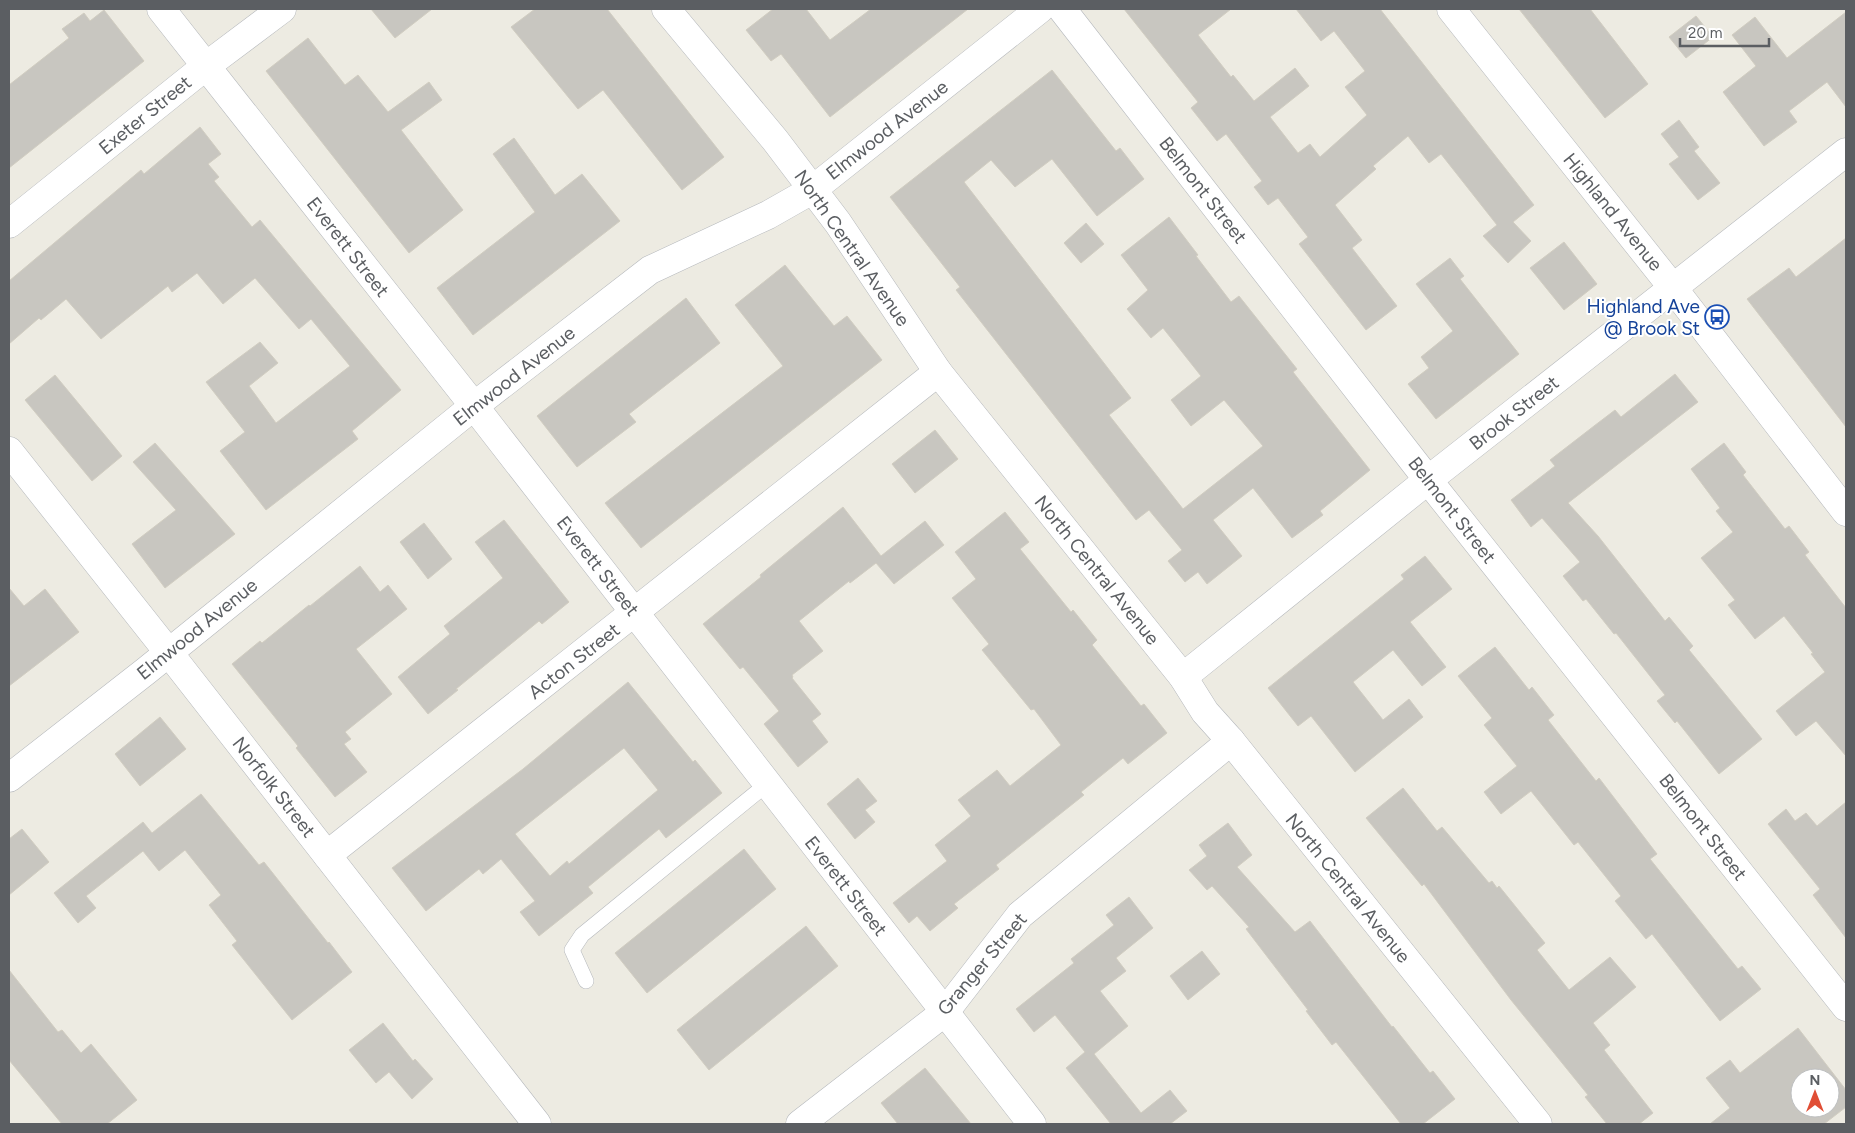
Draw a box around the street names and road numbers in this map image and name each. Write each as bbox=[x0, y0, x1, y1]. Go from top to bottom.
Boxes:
street label: Exeter Street bbox=[94, 71, 196, 159]
street label: Elmwood Avenue bbox=[822, 75, 952, 185]
street label: Belmont Street bbox=[1154, 132, 1252, 248]
street label: Highland Avenue bbox=[1558, 148, 1668, 276]
street label: North Central Avenue bbox=[789, 165, 915, 331]
street label: Everett Street bbox=[302, 193, 394, 301]
street label: Elmwood Avenue bbox=[449, 321, 579, 431]
street label: Brook Street bbox=[1465, 371, 1563, 455]
street label: Belmont Street bbox=[1403, 452, 1501, 568]
street label: North Central Avenue bbox=[1030, 491, 1164, 649]
street label: Everett Street bbox=[552, 512, 644, 620]
street label: Elmwood Avenue bbox=[132, 573, 262, 685]
street label: Acton Street bbox=[524, 618, 624, 704]
street label: Norfolk Street bbox=[228, 732, 320, 842]
street label: Belmont Street bbox=[1654, 769, 1752, 885]
street label: North Central Avenue bbox=[1281, 809, 1415, 967]
street label: Everett Street bbox=[800, 832, 892, 940]
street label: Granger Street bbox=[932, 908, 1032, 1020]

